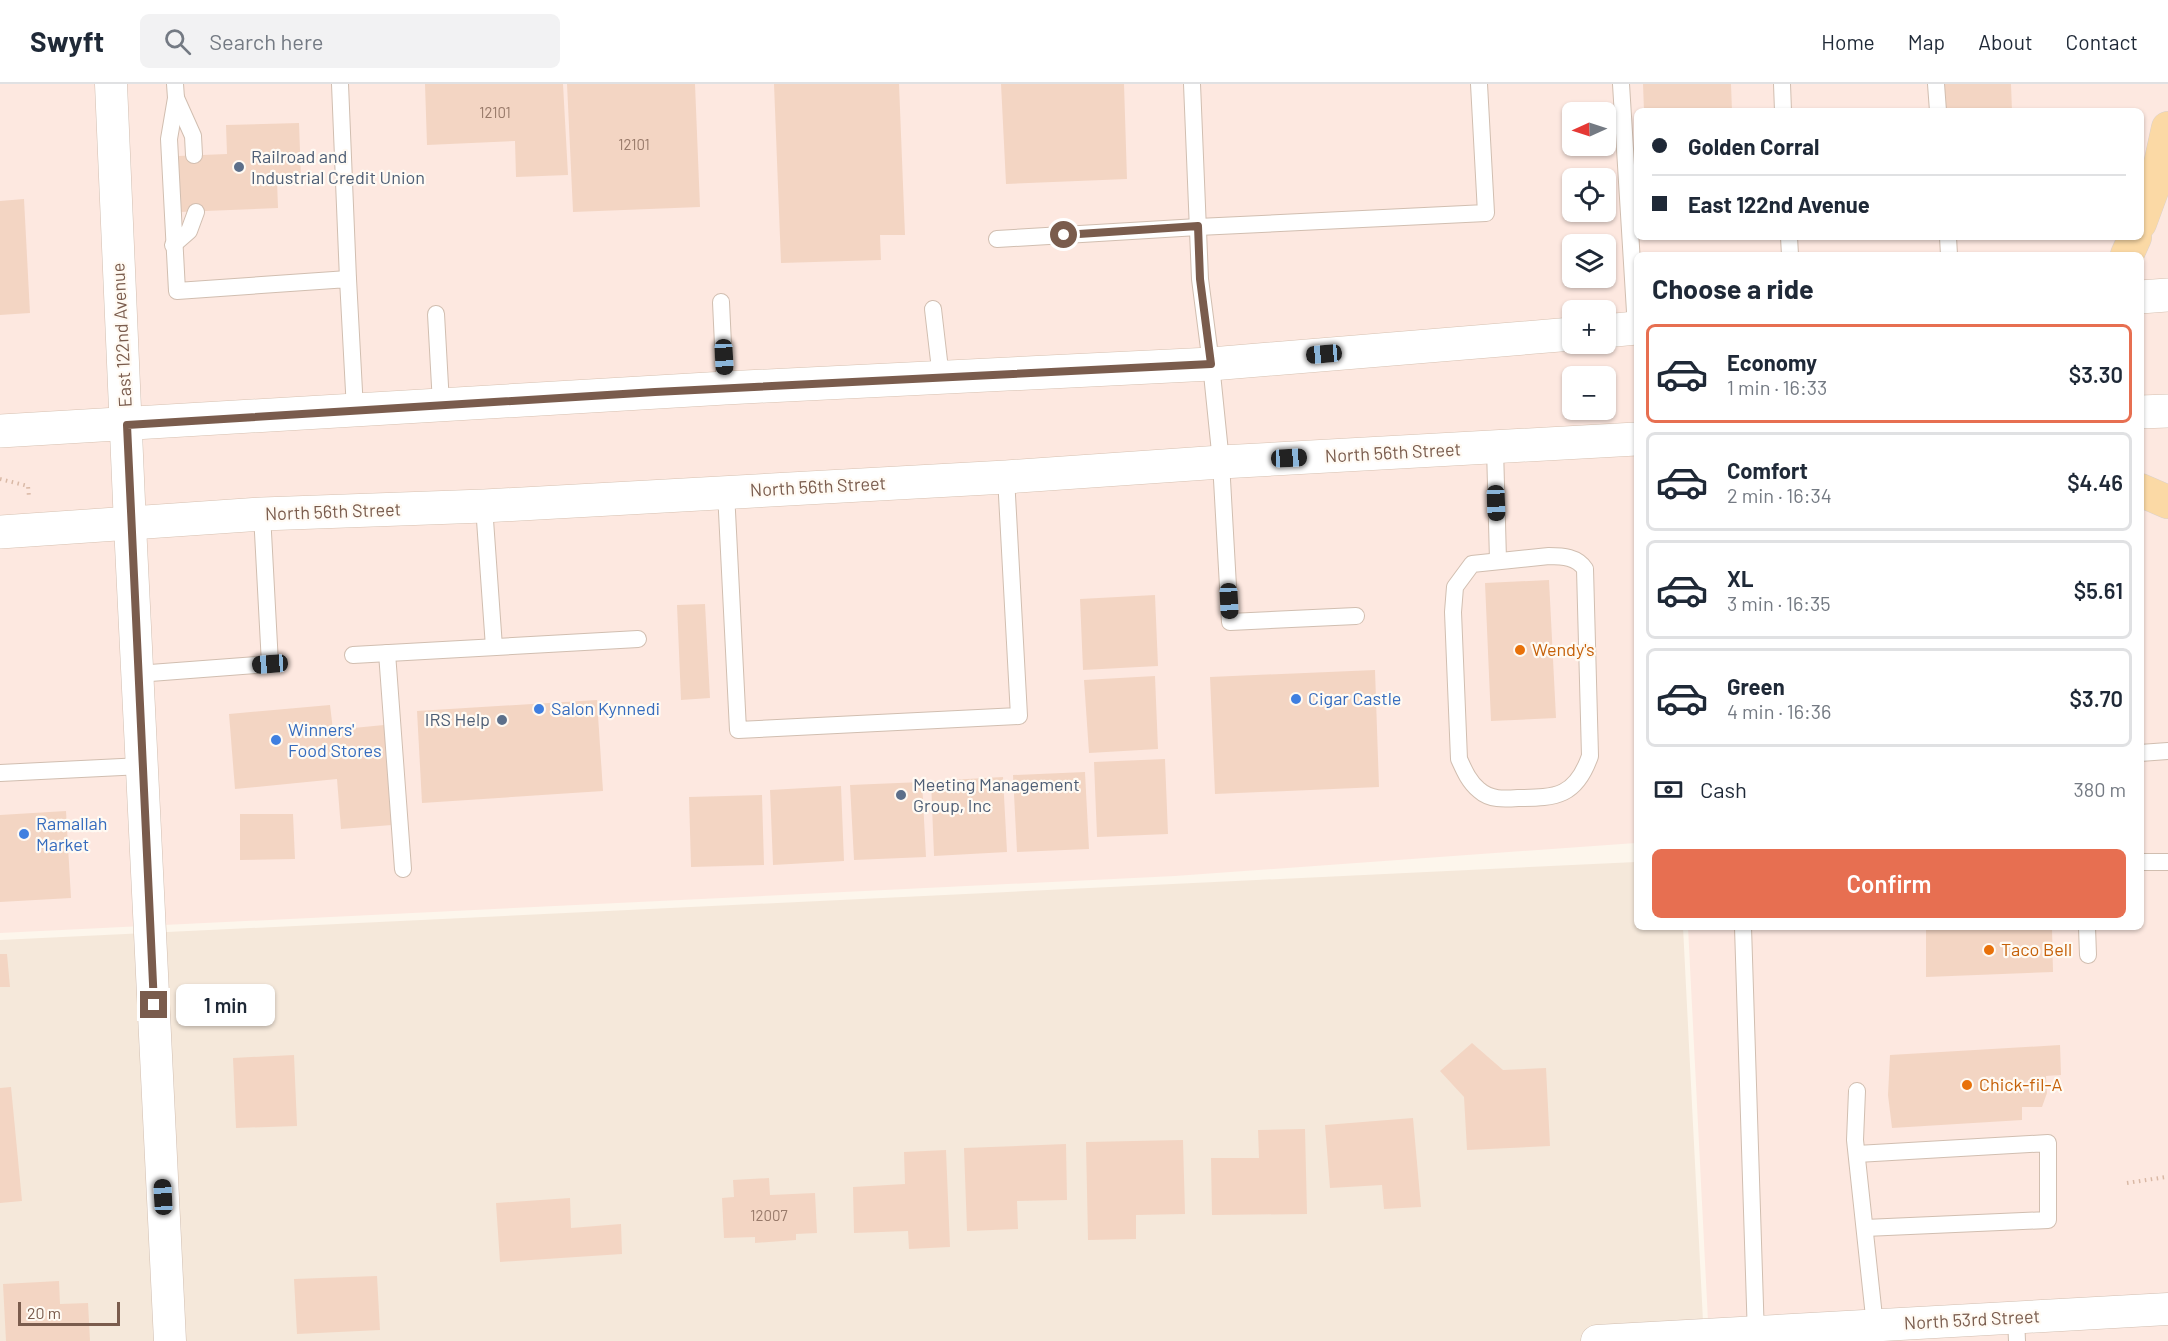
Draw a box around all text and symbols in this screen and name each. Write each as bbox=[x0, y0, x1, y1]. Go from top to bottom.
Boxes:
search box bbox=[140, 14, 560, 68]
text: Swyft bbox=[30, 24, 104, 58]
icon: search bbox=[161, 25, 194, 58]
text: Search here bbox=[209, 28, 324, 54]
text: Home bbox=[1821, 29, 1875, 54]
text: Map bbox=[1908, 29, 1945, 54]
text: About bbox=[1978, 29, 2033, 54]
text: Contact bbox=[2066, 29, 2138, 54]
north arrow bbox=[1562, 102, 1616, 156]
map controls bbox=[1562, 102, 1616, 420]
house number: 12101 bbox=[479, 103, 511, 121]
text: Golden Corral bbox=[1688, 133, 1819, 159]
house number: 12101 bbox=[618, 135, 650, 153]
place label: Railroad and Industrial Credit Union bbox=[251, 145, 425, 188]
marker: Railroad and Industrial Credit Union bbox=[232, 160, 246, 174]
button: locate bbox=[1562, 168, 1616, 222]
text: East 122nd Avenue bbox=[1688, 191, 1870, 217]
route start bbox=[1050, 221, 1077, 248]
button: layers bbox=[1562, 234, 1616, 288]
street label: East 122nd Avenue bbox=[106, 262, 136, 408]
text: Choose a ride bbox=[1652, 272, 1814, 304]
button: + bbox=[1562, 300, 1616, 354]
car bbox=[714, 339, 734, 375]
car bbox=[1305, 343, 1343, 365]
icon: car bbox=[1655, 347, 1709, 401]
text: Economy bbox=[1727, 349, 1817, 375]
text: $3.30 bbox=[2069, 361, 2123, 387]
button: − bbox=[1562, 366, 1616, 420]
text: 1 min · 16:33 bbox=[1727, 375, 1827, 399]
street label: North 56th Street bbox=[1324, 437, 1462, 467]
car bbox=[1271, 448, 1307, 468]
icon: car bbox=[1655, 455, 1709, 509]
text: Comfort bbox=[1727, 457, 1808, 483]
text: $4.46 bbox=[2067, 469, 2123, 495]
street label: North 56th Street bbox=[749, 471, 887, 501]
text: 2 min · 16:34 bbox=[1727, 483, 1832, 507]
car bbox=[1486, 485, 1506, 521]
street label: North 56th Street bbox=[265, 498, 401, 524]
icon: car bbox=[1655, 563, 1709, 617]
text: XL bbox=[1727, 565, 1753, 591]
text: $5.61 bbox=[2074, 577, 2123, 603]
car bbox=[1219, 583, 1239, 619]
text: 3 min · 16:35 bbox=[1727, 591, 1831, 615]
place label: Wendy's bbox=[1532, 638, 1595, 660]
marker: Wendy's bbox=[1513, 643, 1527, 657]
car bbox=[251, 654, 289, 674]
icon: car bbox=[1655, 671, 1709, 725]
text: Green bbox=[1727, 673, 1785, 699]
text: $3.70 bbox=[2070, 685, 2123, 711]
place label: Cigar Castle bbox=[1308, 687, 1401, 709]
marker: Cigar Castle bbox=[1289, 692, 1303, 706]
place label: Salon Kynnedi bbox=[551, 697, 660, 719]
text: 4 min · 16:36 bbox=[1727, 699, 1831, 723]
marker: Salon Kynnedi bbox=[532, 702, 546, 716]
place label: IRS Help bbox=[425, 708, 490, 730]
marker: IRS Help bbox=[495, 713, 509, 727]
place label: Winners' Food Stores bbox=[288, 718, 382, 761]
marker: Winners' Food Stores bbox=[269, 733, 283, 747]
place label: Meeting Management Group, Inc bbox=[913, 773, 1080, 816]
icon: cash bbox=[1652, 773, 1685, 806]
text: Cash bbox=[1700, 776, 1747, 802]
text: 380 m bbox=[2073, 777, 2126, 801]
marker: Meeting Management Group, Inc bbox=[894, 788, 908, 802]
place label: Ramallah Market bbox=[36, 812, 107, 855]
marker: Ramallah Market bbox=[17, 827, 31, 841]
button: Confirm bbox=[1652, 849, 2126, 918]
place label: Taco Bell bbox=[2001, 938, 2072, 960]
marker: Taco Bell bbox=[1982, 943, 1996, 957]
callout: 1 min bbox=[175, 984, 274, 1026]
route end bbox=[140, 991, 167, 1018]
text: 1 min bbox=[204, 993, 247, 1017]
place label: Chick-fil-A bbox=[1979, 1073, 2063, 1095]
marker: Chick-fil-A bbox=[1960, 1078, 1974, 1092]
car bbox=[153, 1179, 173, 1215]
house number: 12007 bbox=[750, 1206, 788, 1224]
scale bar bbox=[18, 1299, 120, 1326]
text: 20 m bbox=[27, 1303, 61, 1322]
street label: North 53rd Street bbox=[1903, 1304, 2041, 1334]

